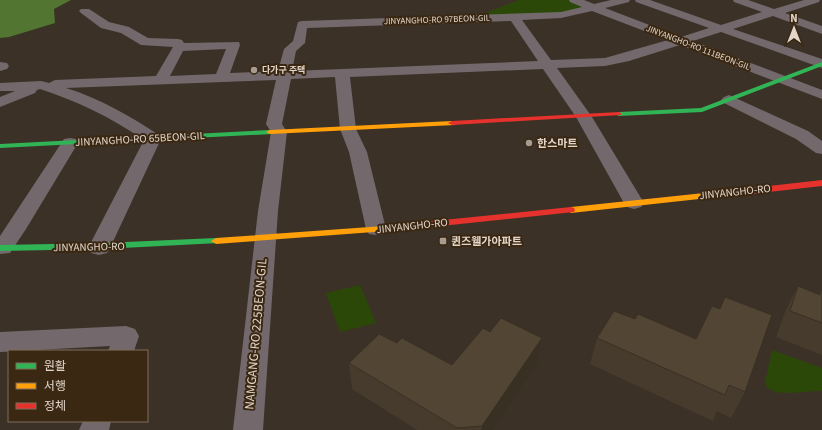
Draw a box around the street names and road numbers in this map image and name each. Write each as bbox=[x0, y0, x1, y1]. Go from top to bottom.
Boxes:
street label: JINYANGHO-RO 97BEON-GIL bbox=[384, 12, 491, 28]
street label: JINYANGHO-RO 111BEON-GIL bbox=[644, 22, 753, 74]
street label: JINYANGHO-RO 65BEON-GIL bbox=[75, 128, 206, 150]
street label: JINYANGHO-RO bbox=[699, 181, 771, 203]
street label: JINYANGHO-RO bbox=[376, 215, 448, 237]
street label: JINYANGHO-RO bbox=[53, 239, 125, 255]
street label: NAMGANG-RO 225BEON-GIL bbox=[240, 258, 272, 410]

